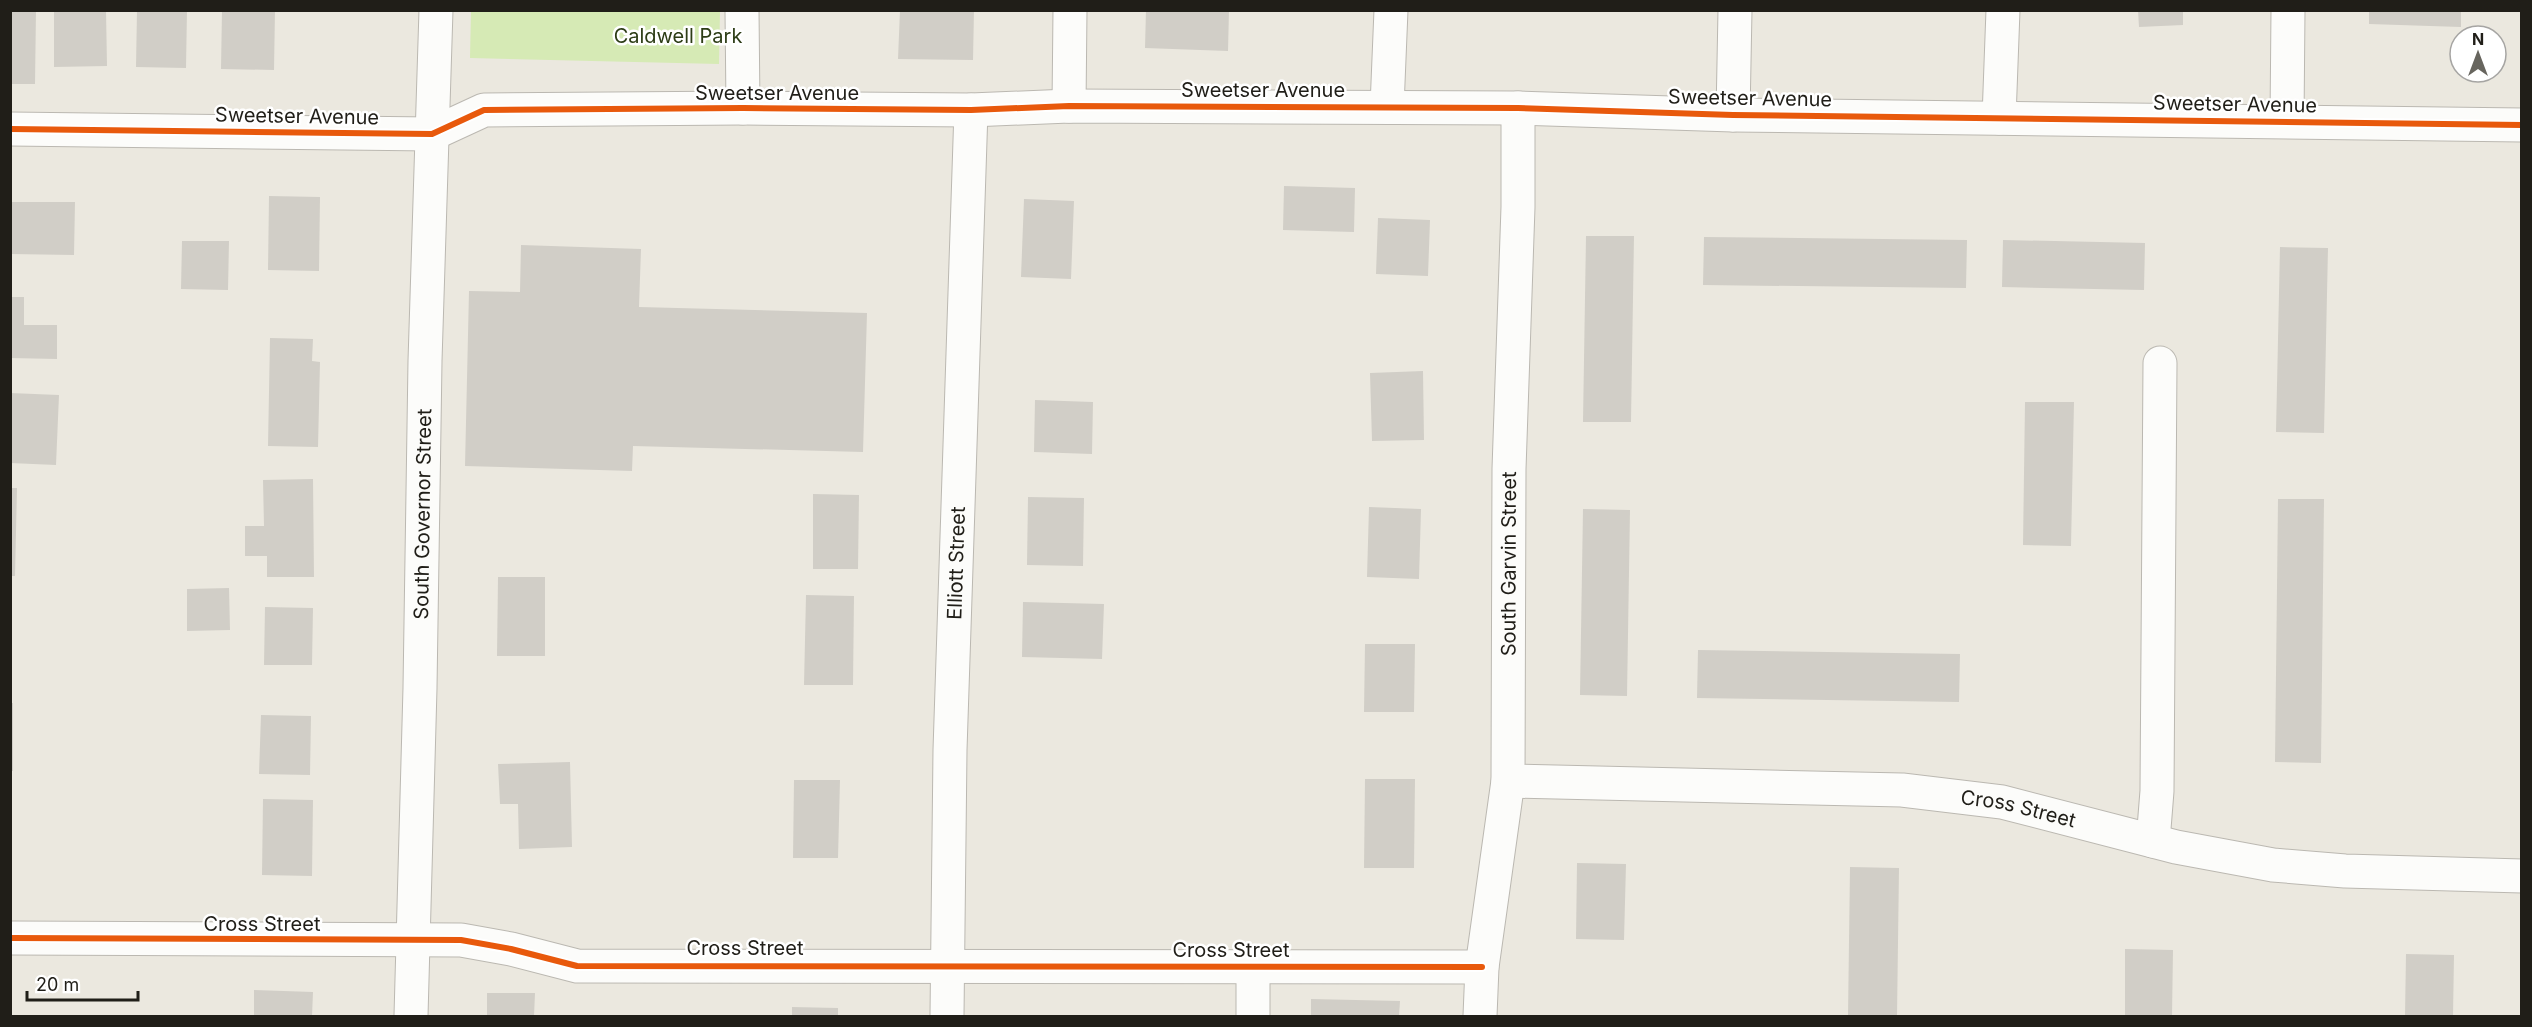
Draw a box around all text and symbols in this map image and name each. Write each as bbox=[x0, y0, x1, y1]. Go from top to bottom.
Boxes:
park label: Caldwell Park bbox=[614, 24, 742, 48]
north arrow bbox=[2448, 24, 2508, 84]
text: N bbox=[2472, 29, 2484, 49]
street label: Sweetser Avenue bbox=[1181, 78, 1345, 102]
street label: Sweetser Avenue bbox=[695, 81, 859, 105]
street label: Sweetser Avenue bbox=[1668, 85, 1832, 111]
street label: Sweetser Avenue bbox=[2153, 91, 2317, 117]
street label: Sweetser Avenue bbox=[215, 103, 379, 129]
street label: South Governor Street bbox=[409, 408, 436, 620]
street label: South Garvin Street bbox=[1496, 471, 1521, 656]
street label: Elliott Street bbox=[942, 506, 970, 620]
street label: Cross Street bbox=[1960, 785, 2079, 833]
street label: Cross Street bbox=[204, 912, 321, 936]
street label: Cross Street bbox=[687, 936, 804, 960]
street label: Cross Street bbox=[1173, 938, 1290, 962]
scale bar bbox=[27, 964, 138, 1002]
text: 20 m bbox=[36, 974, 79, 995]

